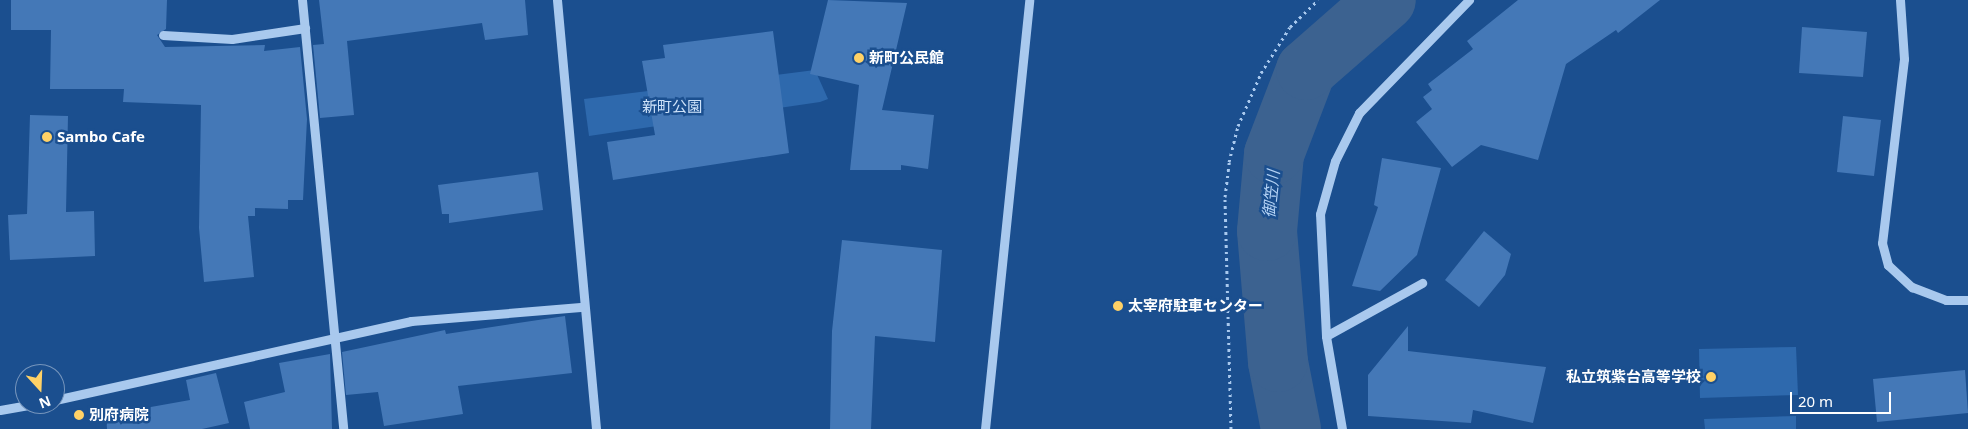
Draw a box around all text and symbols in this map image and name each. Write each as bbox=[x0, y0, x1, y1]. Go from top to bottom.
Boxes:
place label: 新町公民館 bbox=[869, 49, 944, 67]
marker: 新町公民館 bbox=[853, 52, 865, 64]
park label: 新町公園 bbox=[642, 98, 702, 116]
place label: Sambo Cafe bbox=[57, 128, 145, 146]
marker: Sambo Cafe bbox=[41, 131, 53, 143]
water label: 御笠川 bbox=[1259, 169, 1283, 219]
place label: 太宰府駐車センター bbox=[1128, 297, 1263, 315]
marker: 太宰府駐車センター bbox=[1112, 300, 1124, 312]
north arrow bbox=[15, 364, 65, 414]
place label: 私立筑紫台高等学校 bbox=[1566, 368, 1701, 386]
marker: 私立筑紫台高等学校 bbox=[1705, 371, 1717, 383]
scale bar bbox=[1793, 382, 1894, 414]
text: 20 m bbox=[1798, 391, 1833, 411]
text: N bbox=[36, 392, 54, 413]
place label: 別府病院 bbox=[89, 406, 149, 424]
marker: 別府病院 bbox=[73, 409, 85, 421]

